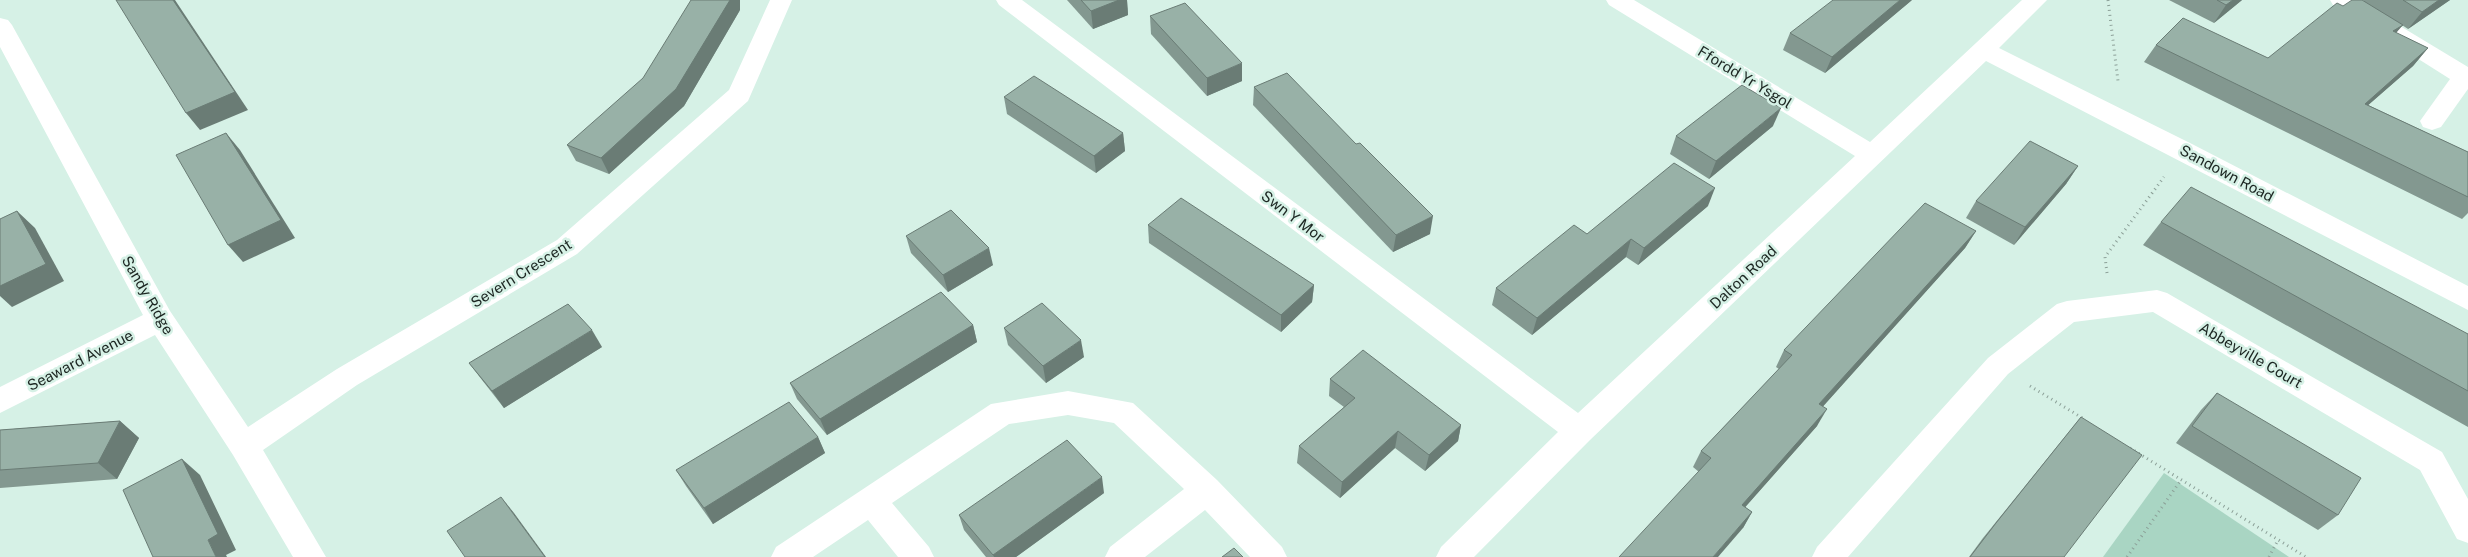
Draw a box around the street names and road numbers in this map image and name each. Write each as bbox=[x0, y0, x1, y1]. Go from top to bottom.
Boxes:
street label: Ffordd Yr Ysgol bbox=[1695, 42, 1795, 112]
street label: Sandown Road bbox=[2177, 141, 2277, 205]
street label: Swn Y Mor bbox=[1258, 187, 1328, 245]
street label: Severn Crescent bbox=[468, 235, 575, 311]
street label: Dalton Road bbox=[1706, 242, 1780, 312]
street label: Sandy Ridge bbox=[119, 253, 177, 337]
street label: Abbeyville Court bbox=[2196, 319, 2306, 391]
street label: Seaward Avenue bbox=[24, 326, 136, 394]

